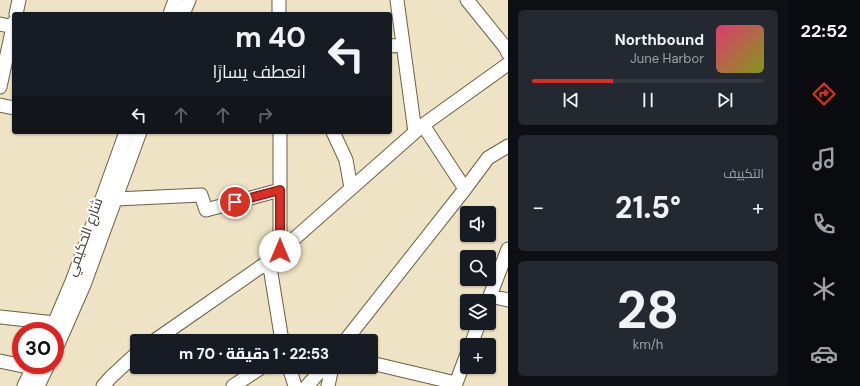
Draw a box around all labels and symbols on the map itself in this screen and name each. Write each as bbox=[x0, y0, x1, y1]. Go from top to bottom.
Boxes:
pin bbox=[218, 185, 252, 219]
street label: شارع الحكيمي bbox=[62, 195, 109, 280]
position arrow bbox=[259, 230, 301, 272]
speed limit sign: 30 bbox=[12, 322, 64, 374]

